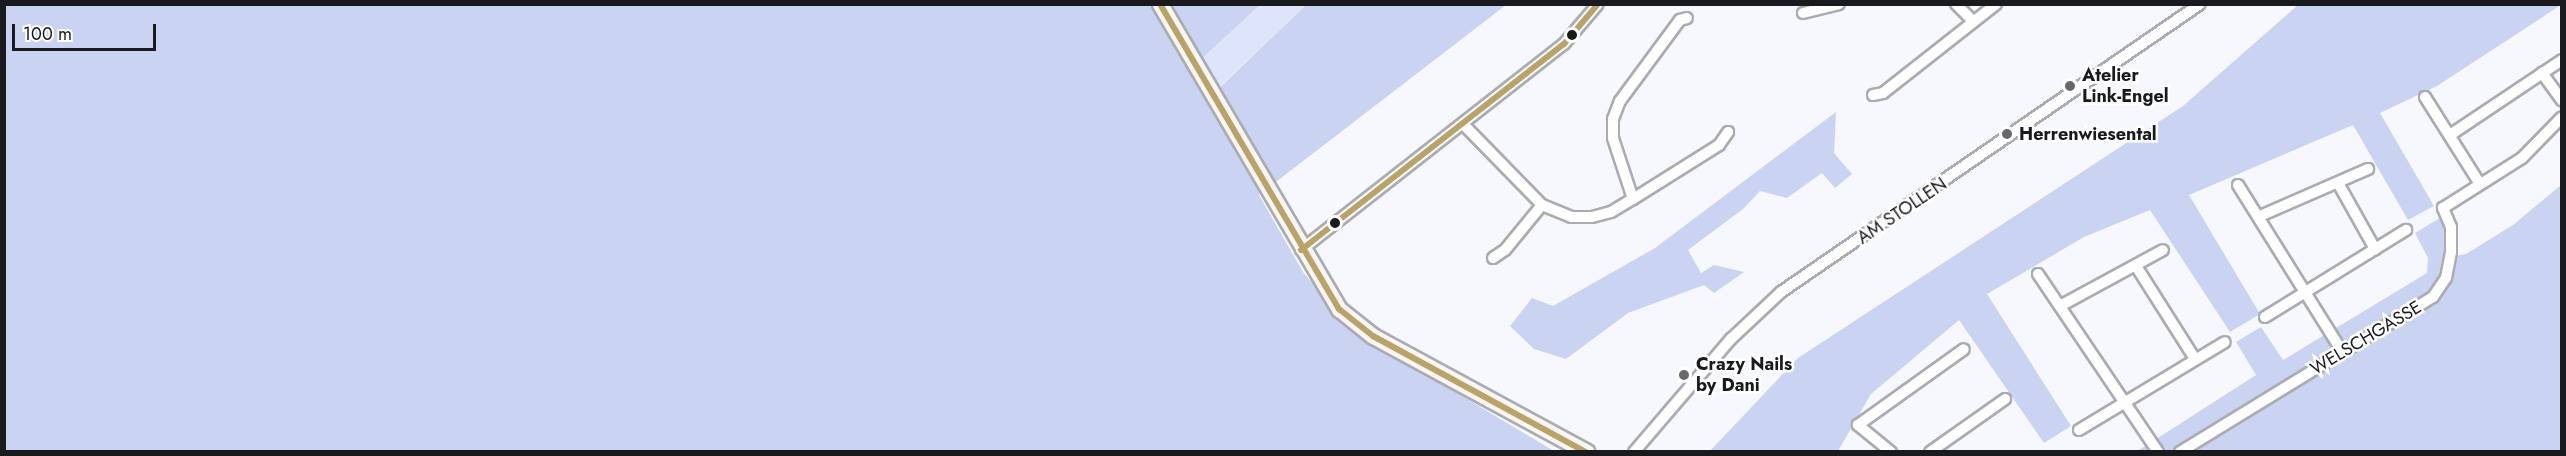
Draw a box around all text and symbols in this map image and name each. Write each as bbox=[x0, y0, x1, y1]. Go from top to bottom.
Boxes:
scale bar bbox=[15, 12, 159, 50]
text: 100 m bbox=[23, 21, 72, 47]
unlabelled marker bbox=[1566, 29, 1578, 41]
place label: Atelier Link-Engel bbox=[2082, 65, 2169, 107]
marker: Atelier Link-Engel bbox=[2063, 79, 2077, 93]
place label: Herrenwiesental bbox=[2019, 123, 2157, 145]
marker: Herrenwiesental bbox=[2000, 127, 2014, 141]
street label: AM STOLLEN bbox=[1853, 173, 1951, 249]
unlabelled marker bbox=[1329, 217, 1341, 229]
street label: WELSCHGASSE bbox=[2307, 296, 2425, 380]
place label: Crazy Nails by Dani bbox=[1696, 354, 1792, 397]
marker: Crazy Nails by Dani bbox=[1677, 368, 1691, 382]

